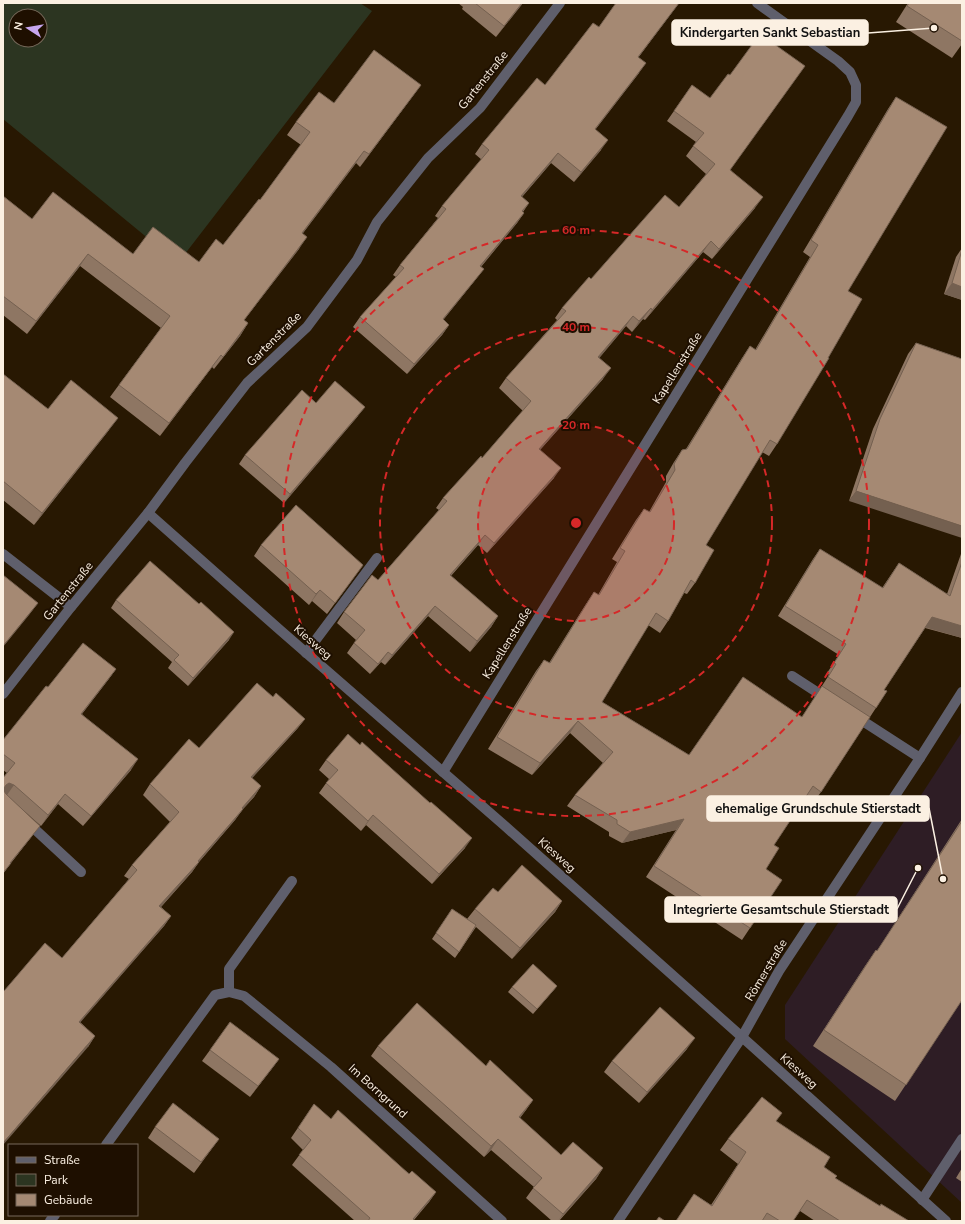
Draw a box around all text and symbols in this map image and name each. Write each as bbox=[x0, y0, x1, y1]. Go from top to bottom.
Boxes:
north arrow bbox=[8, 8, 48, 48]
text: N bbox=[11, 20, 27, 32]
callout: Kindergarten Sankt Sebastian bbox=[672, 20, 868, 45]
text: Kindergarten Sankt Sebastian bbox=[680, 24, 860, 42]
street label: Gartenstraße bbox=[454, 47, 512, 113]
text: 60 m bbox=[562, 222, 590, 238]
street label: Gartenstraße bbox=[243, 308, 305, 370]
text: 40 m bbox=[562, 319, 590, 335]
street label: Kapellenstraße bbox=[649, 329, 705, 407]
text: 20 m bbox=[562, 417, 590, 433]
centre of rings bbox=[569, 516, 583, 530]
street label: Gartenstraße bbox=[39, 558, 97, 624]
street label: Kapellenstraße bbox=[479, 604, 535, 682]
street label: Kiesweg bbox=[290, 621, 336, 663]
callout: ehemalige Grundschule Stierstadt bbox=[707, 796, 929, 821]
text: ehemalige Grundschule Stierstadt bbox=[715, 800, 922, 818]
street label: Kiesweg bbox=[535, 834, 579, 876]
callout: Integrierte Gesamtschule Stierstadt bbox=[665, 897, 897, 922]
text: Integrierte Gesamtschule Stierstadt bbox=[673, 901, 890, 919]
street label: Römerstraße bbox=[741, 936, 791, 1004]
street label: Kiesweg bbox=[777, 1050, 821, 1092]
street label: Im Borngrund bbox=[345, 1060, 411, 1122]
legend bbox=[8, 1144, 138, 1216]
text: Straße bbox=[44, 1152, 80, 1168]
text: Park bbox=[44, 1172, 69, 1188]
text: Gebäude bbox=[44, 1192, 93, 1208]

